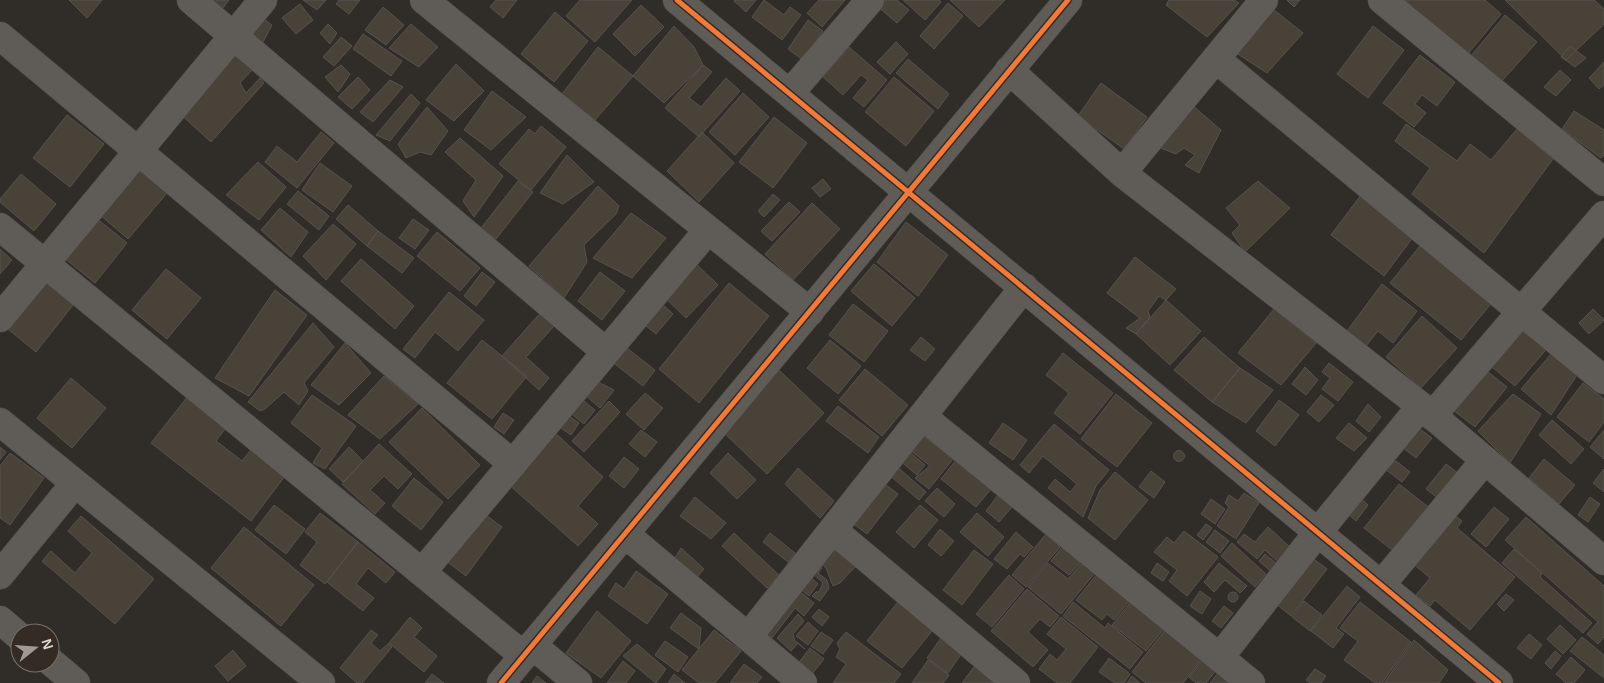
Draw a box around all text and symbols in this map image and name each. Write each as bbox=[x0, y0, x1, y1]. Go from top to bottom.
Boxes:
north arrow bbox=[10, 623, 60, 673]
text: N bbox=[38, 637, 57, 651]

